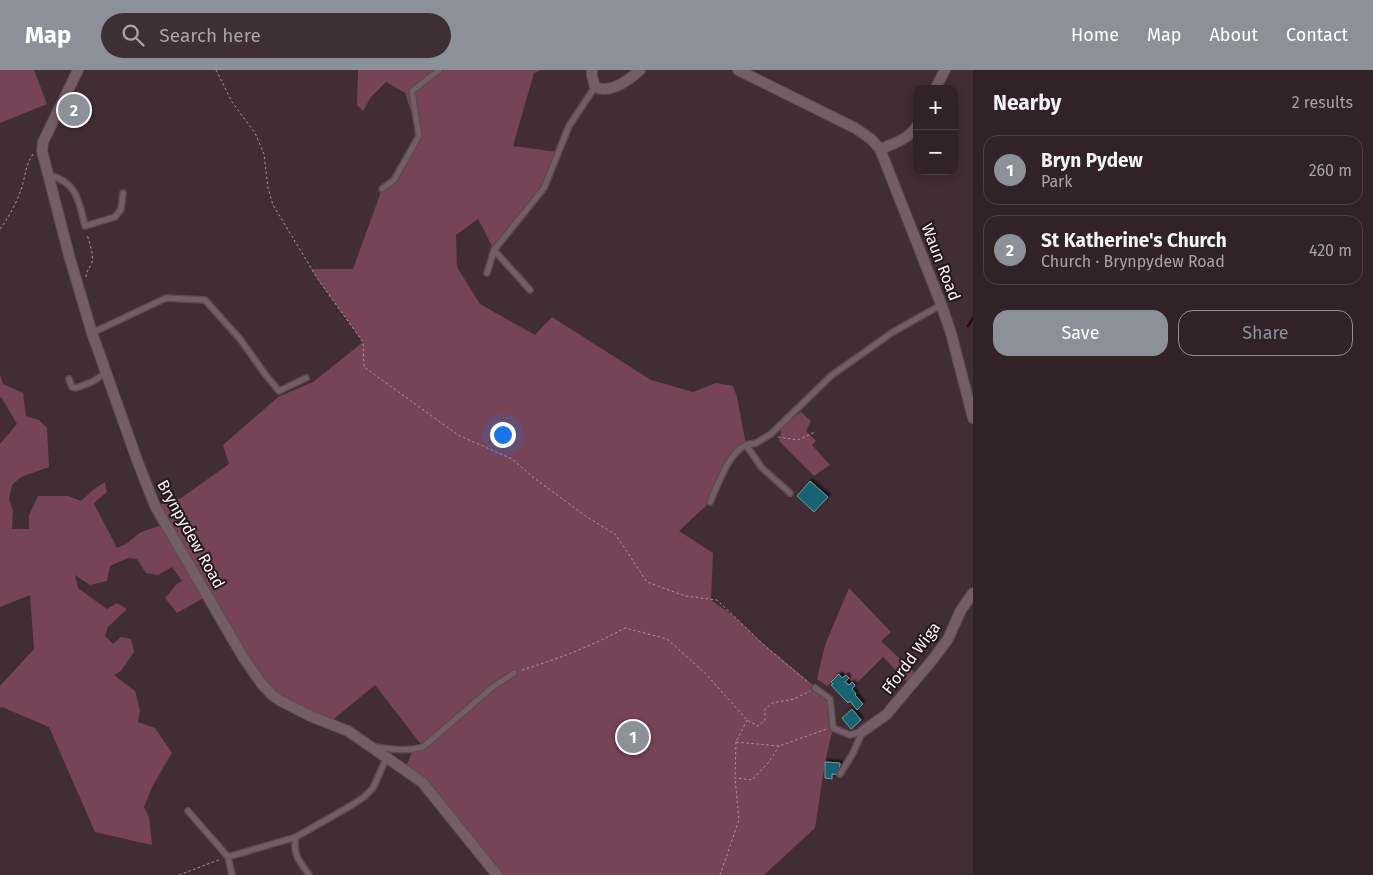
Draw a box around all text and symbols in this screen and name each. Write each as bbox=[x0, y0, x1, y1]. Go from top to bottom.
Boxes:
search box bbox=[101, 13, 451, 58]
text: Map bbox=[25, 21, 71, 49]
icon: search bbox=[119, 21, 147, 49]
text: Search here bbox=[159, 24, 261, 47]
text: Home bbox=[1071, 24, 1119, 46]
text: Map bbox=[1147, 24, 1181, 46]
text: About bbox=[1209, 24, 1258, 46]
text: Contact bbox=[1286, 24, 1348, 46]
map controls bbox=[913, 85, 958, 175]
button: + bbox=[913, 85, 958, 130]
text: Nearby bbox=[993, 90, 1061, 116]
pin: 2 bbox=[58, 91, 90, 129]
text: 2 results bbox=[1292, 93, 1353, 112]
button: − bbox=[913, 130, 958, 175]
text: Bryn Pydew bbox=[1041, 149, 1143, 172]
text: 1 bbox=[1006, 161, 1014, 180]
text: 260 m bbox=[1309, 161, 1352, 180]
text: Park bbox=[1041, 172, 1073, 191]
street label: Waun Road bbox=[918, 221, 964, 303]
text: St Katherine's Church bbox=[1041, 229, 1227, 252]
text: 2 bbox=[1006, 241, 1014, 260]
text: 420 m bbox=[1309, 241, 1352, 260]
text: Church · Brynpydew Road bbox=[1041, 252, 1225, 271]
button: Save bbox=[993, 310, 1168, 356]
button: Share bbox=[1178, 310, 1353, 356]
your location bbox=[490, 422, 516, 448]
street label: Brynpydew Road bbox=[153, 476, 229, 592]
street label: Ffordd Wiga bbox=[878, 618, 944, 698]
pin: 1 bbox=[617, 718, 649, 756]

